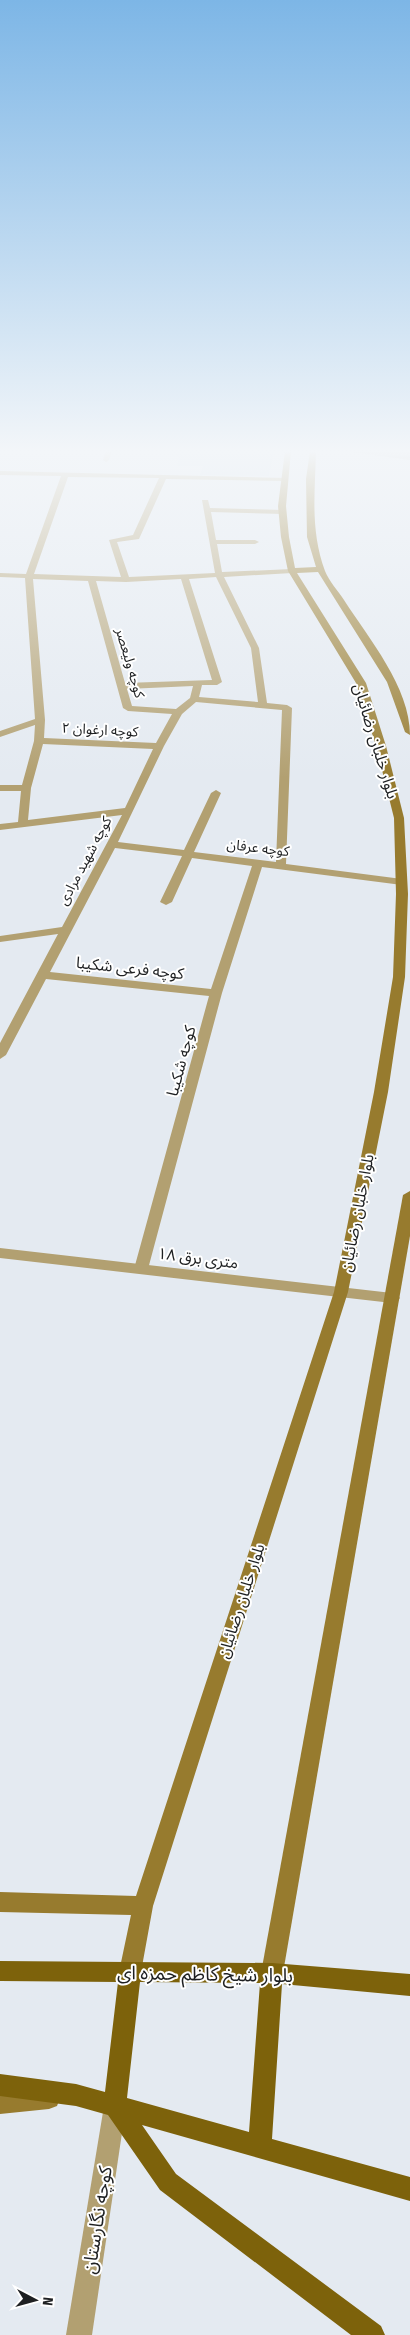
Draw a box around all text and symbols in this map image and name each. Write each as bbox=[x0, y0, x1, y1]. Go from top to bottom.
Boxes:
street label: کوچه ولیعصر bbox=[111, 625, 148, 700]
street label: بلوار خلبان رضائیان bbox=[349, 681, 403, 801]
street label: کوچه ارغوان ۲ bbox=[61, 720, 139, 742]
street label: کوچه شهید مرادی bbox=[55, 814, 117, 909]
street label: کوچه عرفان bbox=[226, 836, 290, 861]
street label: کوچه فرعی شکیبا bbox=[75, 953, 185, 984]
street label: کوچه شکیبا bbox=[163, 1023, 201, 1098]
street label: بلوار خلبان رضائیان bbox=[336, 1152, 378, 1274]
street label: ۱۸ متری برق bbox=[157, 1244, 239, 1272]
street label: بلوار خلبان رضائیان bbox=[213, 1541, 269, 1661]
street label: بلوار شیخ کاظم حمزه ای bbox=[117, 1961, 293, 1990]
street label: کوچه نگارستان bbox=[77, 2163, 118, 2276]
north arrow bbox=[10, 2275, 60, 2325]
text: N bbox=[39, 2296, 56, 2306]

